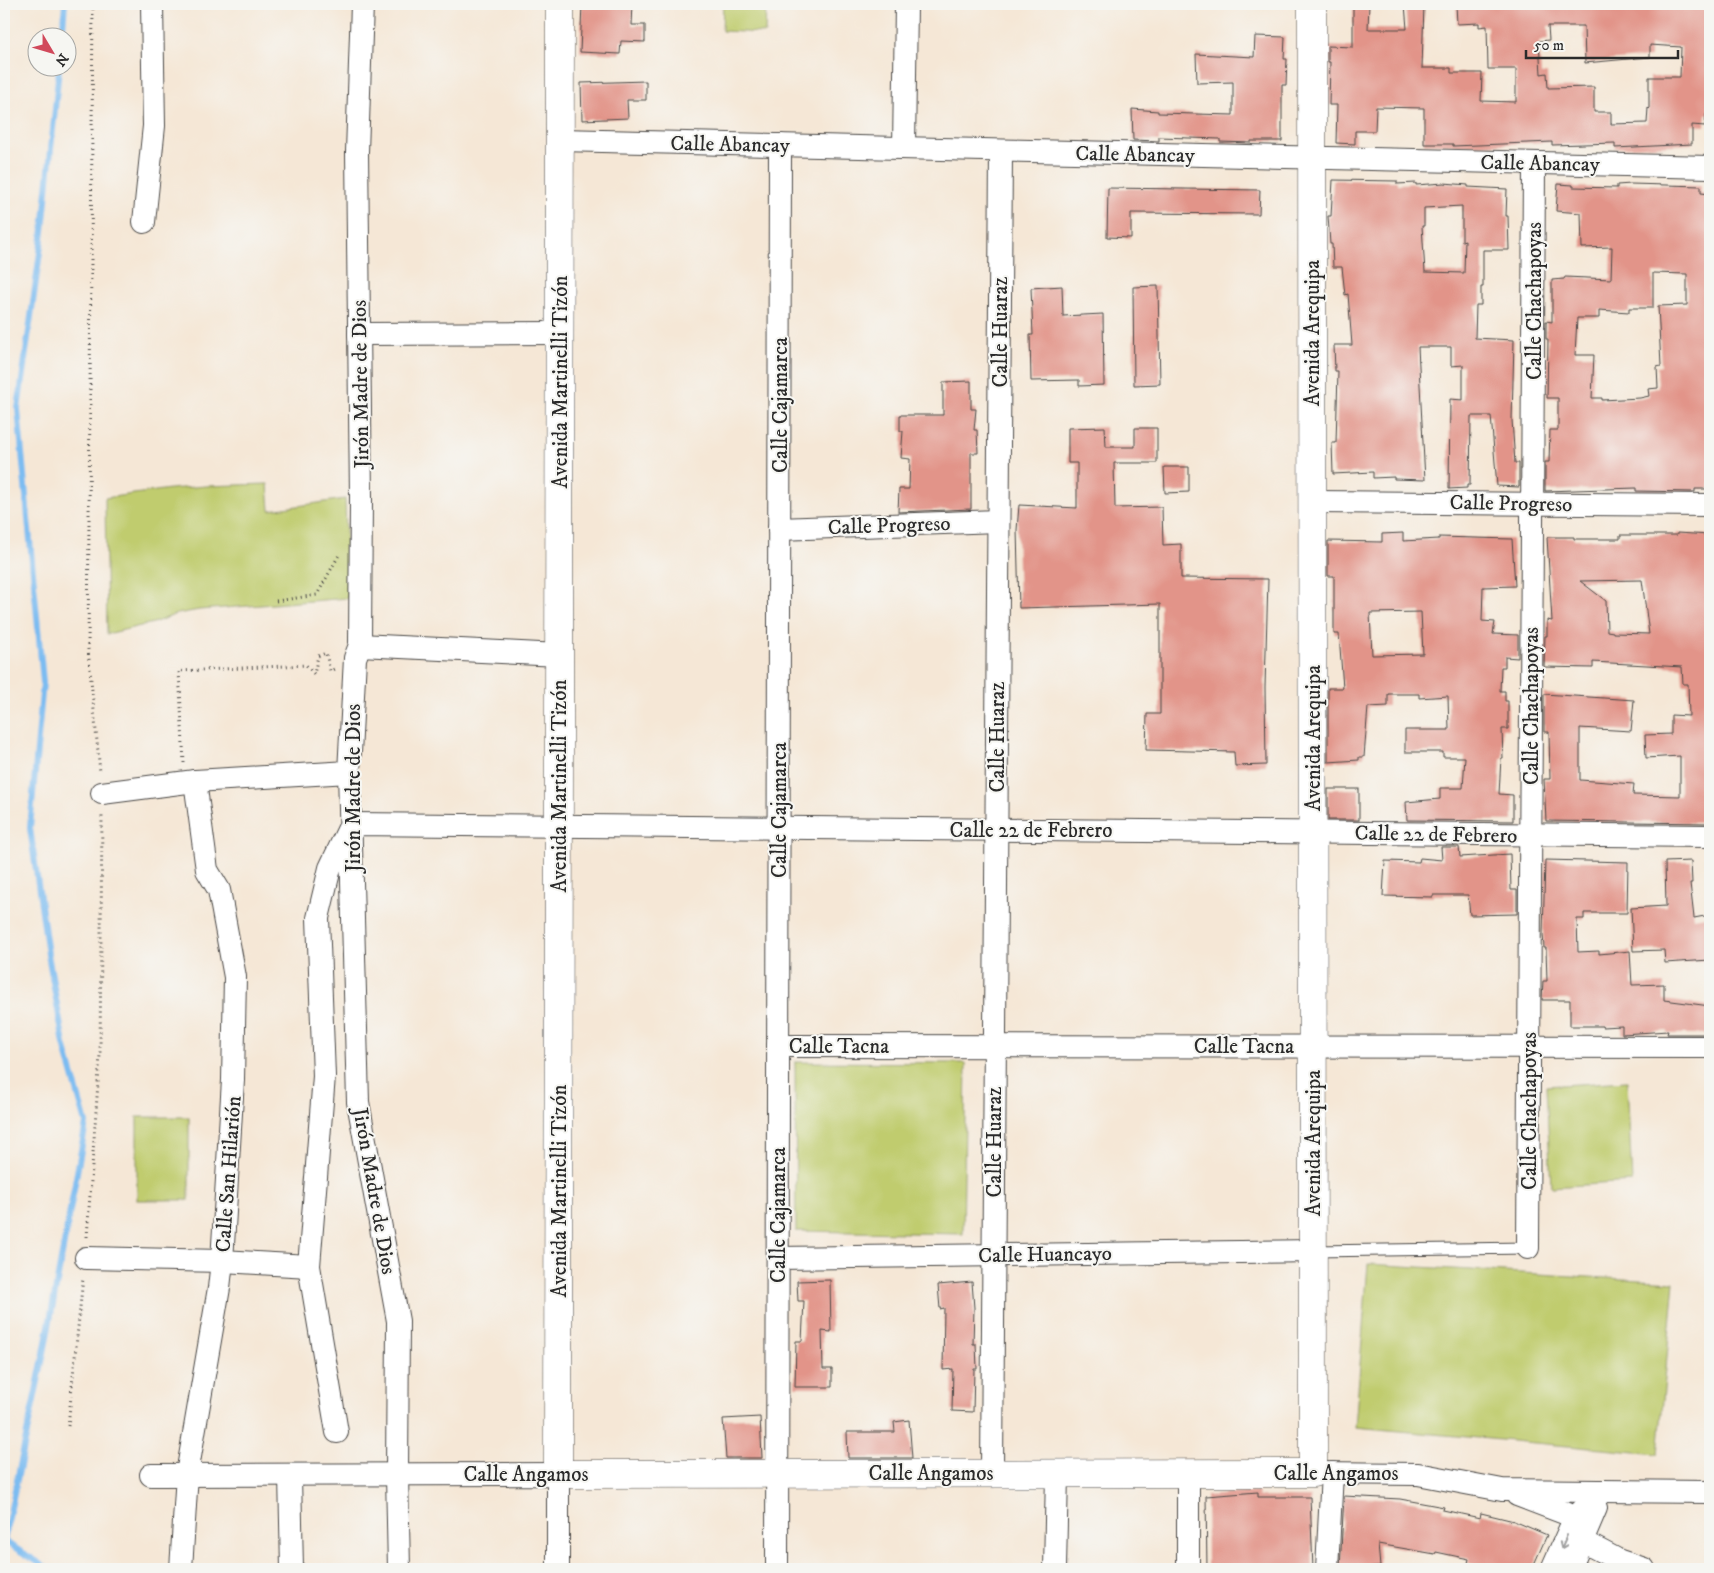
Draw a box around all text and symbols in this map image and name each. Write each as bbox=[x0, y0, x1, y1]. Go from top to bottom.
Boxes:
north arrow bbox=[28, 28, 78, 78]
scale bar bbox=[1526, 28, 1679, 60]
text: 50 m bbox=[1534, 36, 1564, 55]
text: N bbox=[51, 49, 72, 70]
street label: Calle Abancay bbox=[670, 131, 791, 159]
street label: Calle Abancay bbox=[1075, 141, 1196, 169]
street label: Calle Abancay bbox=[1480, 150, 1601, 178]
street label: Calle Chachapoyas bbox=[1522, 222, 1548, 380]
street label: Avenida Arequipa bbox=[1300, 260, 1326, 406]
street label: Avenida Martinelli Tizón bbox=[548, 276, 574, 488]
street label: Calle Huaraz bbox=[988, 277, 1014, 387]
street label: Jirón Madre de Dios bbox=[347, 300, 376, 470]
street label: Calle Cajamarca bbox=[768, 337, 794, 473]
street label: Calle Progreso bbox=[1449, 490, 1573, 518]
street label: Calle Progreso bbox=[827, 511, 951, 541]
street label: Calle Chachapoyas bbox=[1519, 627, 1545, 785]
street label: Avenida Arequipa bbox=[1301, 665, 1327, 811]
street label: Avenida Martinelli Tizón bbox=[547, 680, 573, 892]
street label: Calle Huaraz bbox=[985, 682, 1011, 792]
street label: Jirón Madre de Dios bbox=[341, 704, 367, 874]
street label: Calle Cajamarca bbox=[767, 742, 793, 878]
street label: Calle 22 de Febrero bbox=[950, 818, 1112, 844]
street label: Calle 22 de Febrero bbox=[1354, 821, 1518, 849]
street label: Calle Chachapoyas bbox=[1517, 1032, 1543, 1190]
street label: Calle Tacna bbox=[789, 1034, 889, 1060]
street label: Calle Tacna bbox=[1194, 1034, 1294, 1060]
street label: Avenida Arequipa bbox=[1301, 1070, 1327, 1216]
street label: Avenida Martinelli Tizón bbox=[547, 1085, 573, 1297]
street label: Calle Huaraz bbox=[982, 1087, 1008, 1197]
street label: Calle San Hilarión bbox=[211, 1095, 247, 1253]
street label: Jirón Madre de Dios bbox=[346, 1104, 401, 1276]
street label: Calle Cajamarca bbox=[766, 1147, 792, 1283]
street label: Calle Huancayo bbox=[978, 1241, 1112, 1269]
street label: Calle Angamos bbox=[868, 1461, 994, 1487]
street label: Calle Angamos bbox=[1273, 1461, 1399, 1487]
street label: Calle Angamos bbox=[463, 1462, 589, 1488]
one-way arrow bbox=[1559, 1534, 1569, 1549]

